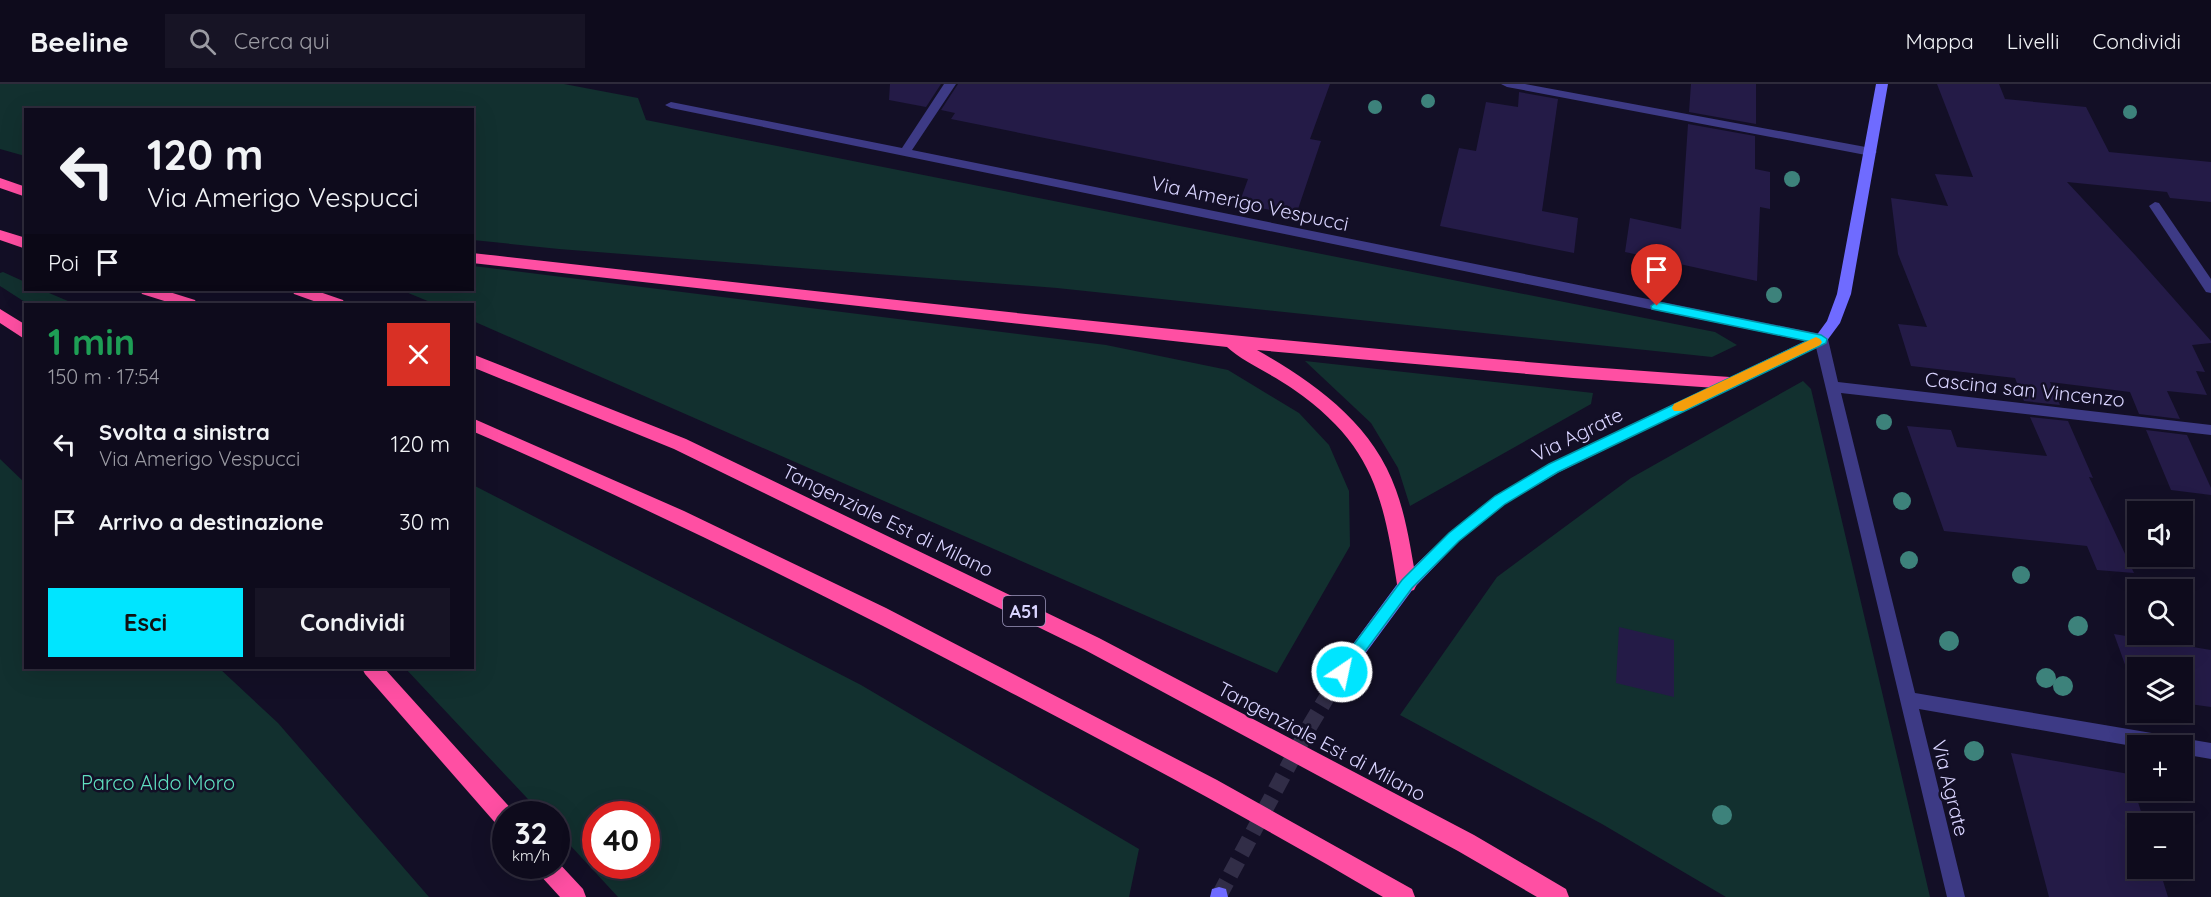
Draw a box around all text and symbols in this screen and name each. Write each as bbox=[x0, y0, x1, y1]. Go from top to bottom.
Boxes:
search box bbox=[165, 14, 585, 68]
text: Beeline bbox=[30, 24, 129, 59]
icon: search bbox=[186, 25, 219, 58]
text: Cerca qui bbox=[234, 27, 330, 55]
text: Mappa bbox=[1905, 28, 1974, 54]
text: Livelli bbox=[2007, 28, 2059, 54]
text: Condividi bbox=[2092, 28, 2181, 54]
text: 120 m bbox=[147, 128, 264, 181]
icon: left bbox=[48, 132, 126, 210]
street label: Via Amerigo Vespucci bbox=[1149, 170, 1351, 236]
text: Via Amerigo Vespucci bbox=[147, 180, 419, 214]
pin bbox=[1631, 244, 1682, 306]
icon: arrive bbox=[91, 246, 124, 279]
text: Poi bbox=[48, 249, 79, 277]
icon: arrive bbox=[1640, 253, 1673, 286]
text: 1 min bbox=[48, 319, 135, 364]
button: close bbox=[387, 323, 450, 386]
text: 150 m · 17:54 bbox=[48, 364, 160, 389]
street label: Cascina san Vincenzo bbox=[1924, 366, 2126, 412]
street label: Via Agrate bbox=[1527, 401, 1627, 467]
text: Svolta a sinistra bbox=[99, 418, 270, 446]
icon: left bbox=[48, 428, 81, 461]
text: 120 m bbox=[391, 430, 450, 458]
text: Via Amerigo Vespucci bbox=[99, 446, 300, 471]
street label: Tangenziale Est di Milano bbox=[778, 458, 998, 582]
map controls bbox=[2127, 501, 2193, 879]
button: sound bbox=[2127, 501, 2193, 567]
icon: arrive bbox=[48, 506, 81, 539]
text: Arrivo a destinazione bbox=[99, 508, 324, 536]
text: 30 m bbox=[399, 508, 450, 536]
button: search bbox=[2127, 579, 2193, 645]
button: Esci bbox=[48, 588, 243, 657]
button: Condividi bbox=[255, 588, 450, 657]
road number: A51 bbox=[1003, 596, 1045, 626]
position arrow bbox=[1310, 640, 1374, 704]
button: layers bbox=[2127, 657, 2193, 723]
street label: Tangenziale Est di Milano bbox=[1214, 676, 1430, 806]
button: + bbox=[2127, 735, 2193, 801]
street label: Via Agrate bbox=[1927, 737, 1975, 839]
park label: Parco Aldo Moro bbox=[81, 770, 235, 795]
speed limit sign: 40 bbox=[582, 801, 660, 879]
button: − bbox=[2127, 813, 2193, 879]
text: 32 bbox=[514, 814, 548, 852]
text: km/h bbox=[512, 846, 550, 865]

